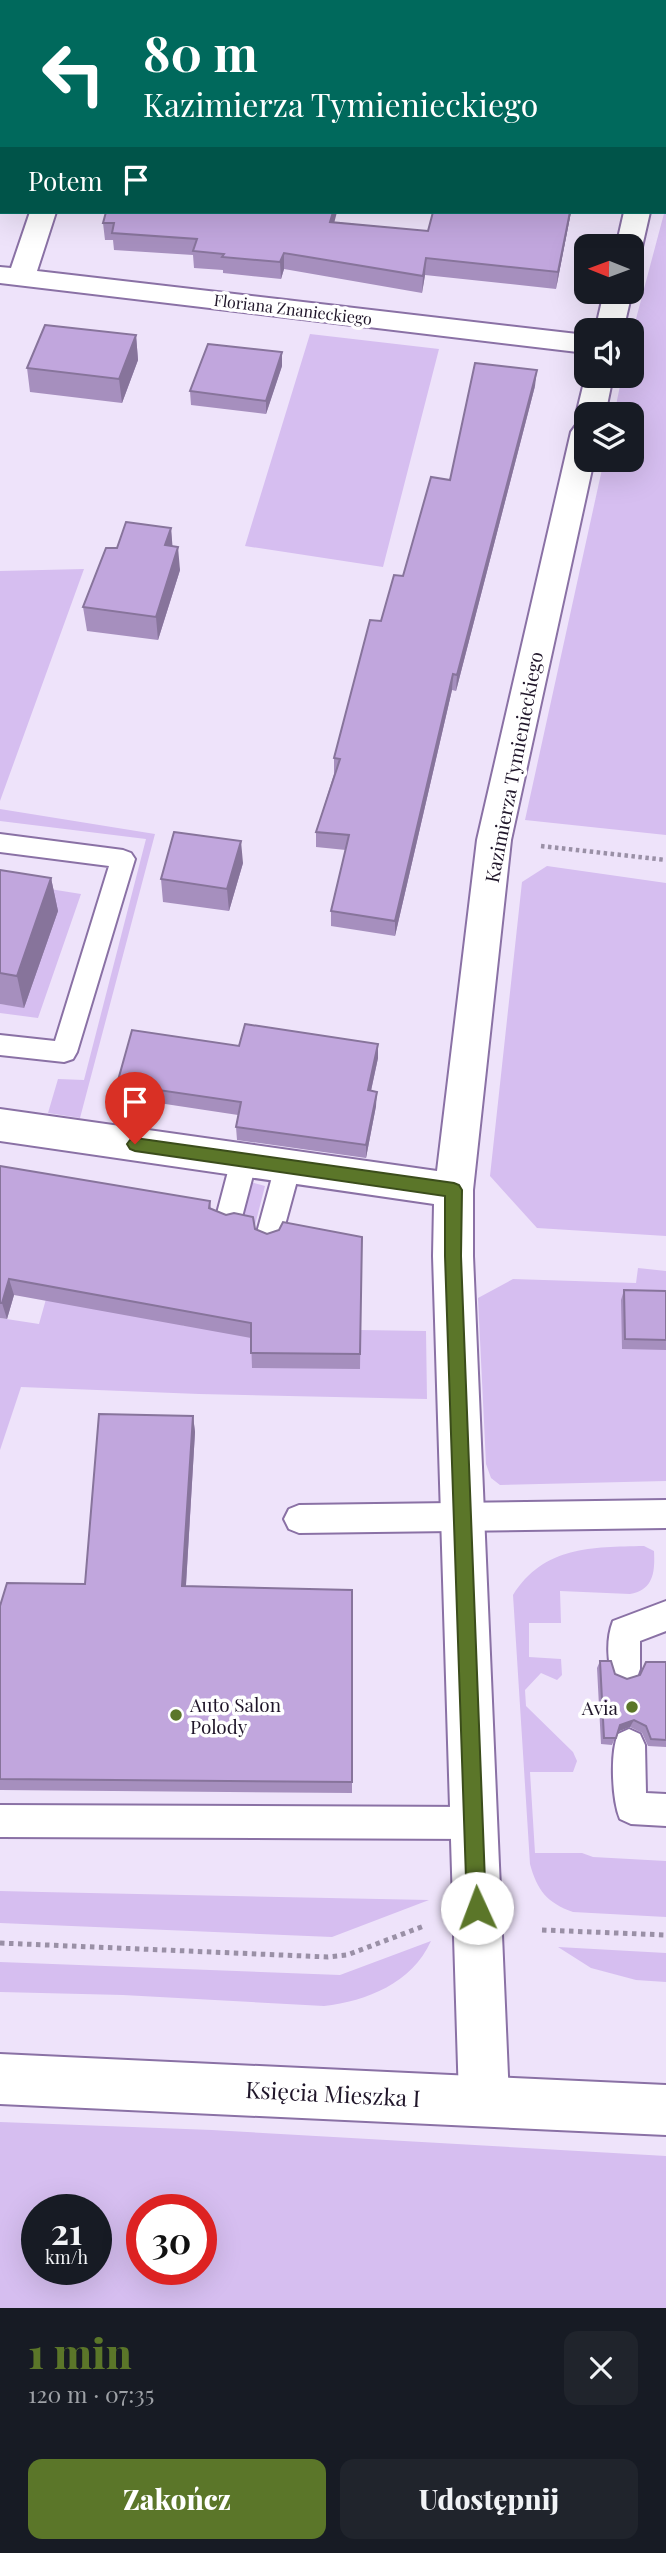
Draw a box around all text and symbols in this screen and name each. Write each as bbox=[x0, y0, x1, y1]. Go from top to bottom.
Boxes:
text: 80 m bbox=[143, 19, 258, 84]
icon: left bbox=[28, 28, 119, 119]
text: Kazimierza Tymienieckiego bbox=[143, 82, 538, 125]
icon: arrive bbox=[117, 161, 155, 199]
text: Potem bbox=[28, 163, 103, 198]
north arrow bbox=[574, 234, 644, 304]
map controls bbox=[574, 234, 644, 472]
street label: Floriana Znanieckiego bbox=[213, 289, 373, 329]
button: sound bbox=[574, 318, 644, 388]
button: layers bbox=[574, 402, 644, 472]
street label: Kazimierza Tymienieckiego bbox=[478, 649, 548, 885]
pin bbox=[105, 1072, 165, 1144]
icon: arrive bbox=[116, 1083, 154, 1121]
place label: Auto Salon Polody bbox=[189, 1691, 282, 1739]
place label: Avia bbox=[581, 1694, 619, 1720]
marker: Avia bbox=[624, 1699, 640, 1715]
marker: Auto Salon Polody bbox=[168, 1707, 184, 1723]
position arrow bbox=[440, 1871, 514, 1945]
street label: Księcia Mieszka I bbox=[245, 2073, 421, 2113]
speed limit sign: 30 bbox=[126, 2194, 217, 2285]
text: 21 bbox=[51, 2207, 82, 2254]
text: km/h bbox=[45, 2245, 88, 2269]
text: 1 min bbox=[28, 2324, 132, 2380]
button: close bbox=[564, 2331, 638, 2405]
text: 120 m · 07:35 bbox=[28, 2378, 154, 2409]
button: Zakończ bbox=[28, 2459, 326, 2539]
button: Udostępnij bbox=[340, 2459, 638, 2539]

